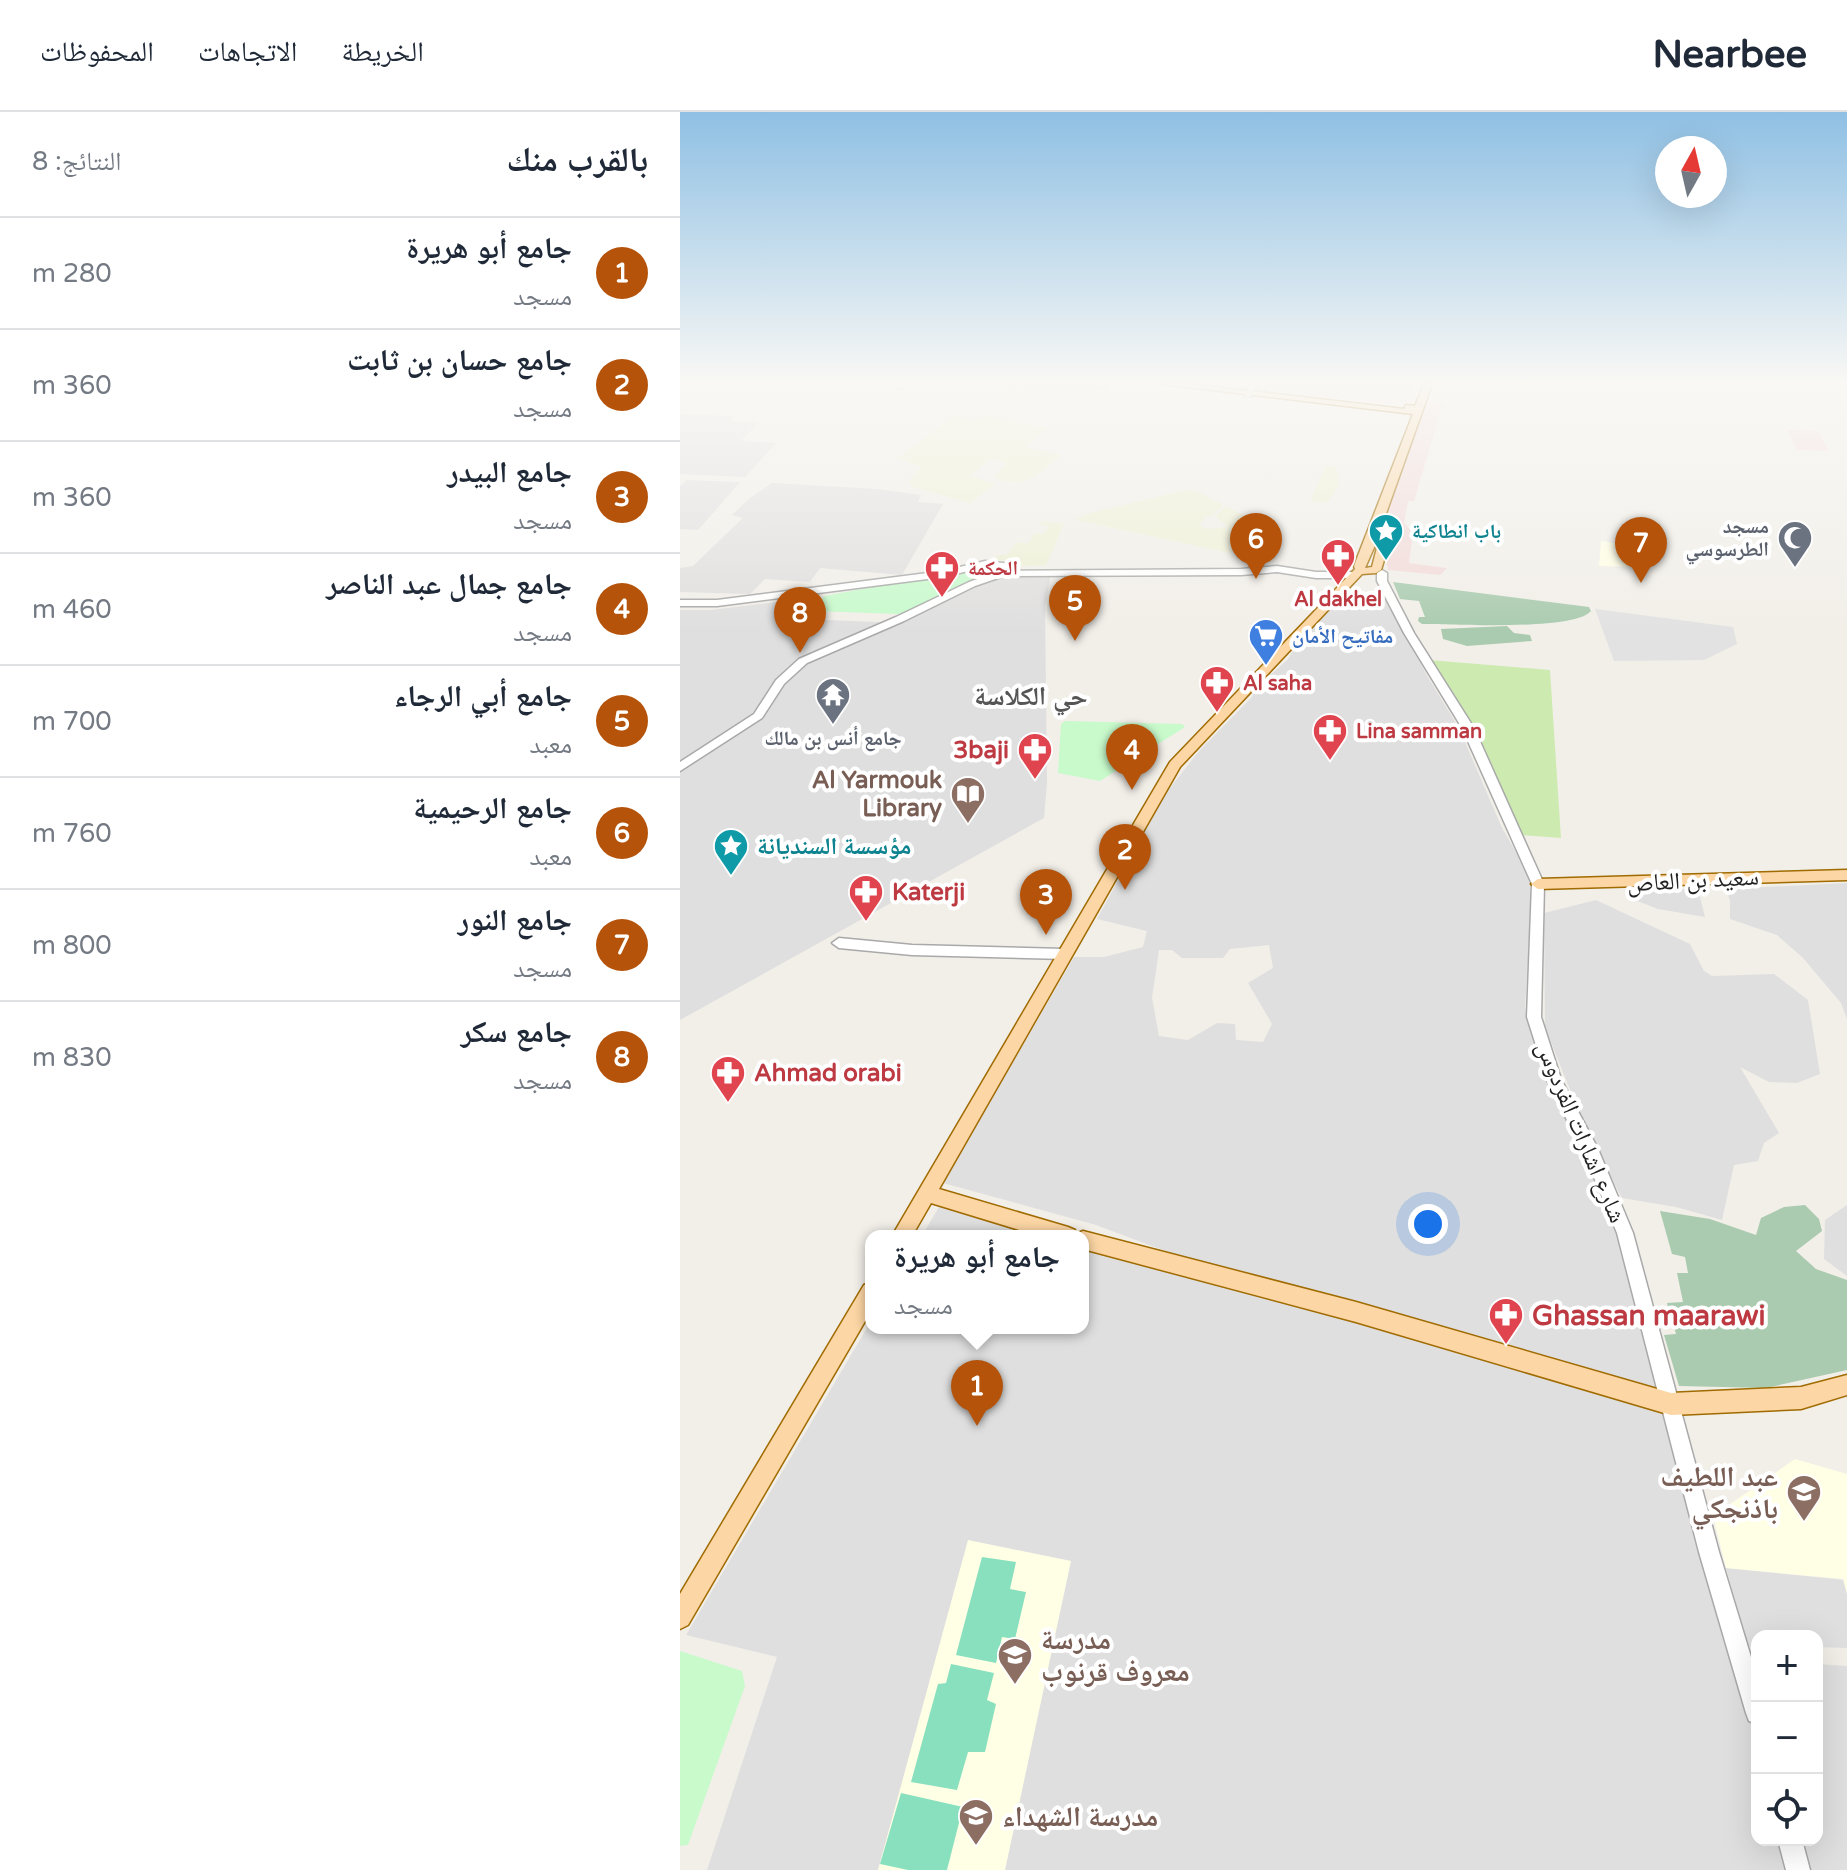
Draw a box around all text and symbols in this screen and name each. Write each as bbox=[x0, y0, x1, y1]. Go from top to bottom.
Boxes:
text: Nearbee bbox=[1653, 32, 1807, 78]
text: المحفوظات bbox=[40, 35, 154, 69]
text: الاتجاهات bbox=[198, 35, 297, 69]
text: الخريطة bbox=[341, 35, 424, 69]
north arrow bbox=[1655, 136, 1727, 208]
text: بالقرب منك bbox=[506, 140, 648, 181]
text: النتائج: 8 bbox=[32, 146, 122, 177]
text: جامع أبو هريرة bbox=[406, 230, 572, 267]
text: 280 m bbox=[32, 258, 112, 289]
text: 1 bbox=[614, 258, 630, 289]
text: مسجد bbox=[513, 281, 572, 312]
text: جامع حسان بن ثابت bbox=[347, 342, 572, 379]
text: 360 m bbox=[32, 370, 112, 401]
text: 2 bbox=[614, 370, 630, 401]
text: مسجد bbox=[513, 393, 572, 424]
text: جامع البيدر bbox=[447, 454, 572, 491]
text: 360 m bbox=[32, 482, 112, 513]
text: 3 bbox=[614, 482, 630, 513]
text: مسجد bbox=[513, 505, 572, 536]
place icon: باب انطاكية bbox=[1367, 512, 1405, 562]
pin: 6 bbox=[1230, 513, 1282, 579]
place label: مسجد الطرسوسي bbox=[1685, 515, 1769, 565]
pin: 7 bbox=[1615, 517, 1667, 583]
mosque icon: مسجد الطرسوسي bbox=[1776, 519, 1814, 569]
place label: باب انطاكية bbox=[1412, 520, 1501, 544]
pharmacy icon: Al dakhel bbox=[1319, 537, 1357, 587]
pharmacy icon: الحكمة bbox=[923, 549, 961, 599]
place label: الحكمة bbox=[968, 557, 1018, 581]
text: جامع جمال عبد الناصر bbox=[326, 566, 572, 603]
pin: 5 bbox=[1049, 575, 1101, 641]
pin: 8 bbox=[774, 587, 826, 653]
place label: Al dakhel bbox=[1294, 588, 1382, 612]
text: 460 m bbox=[32, 594, 112, 625]
text: 4 bbox=[614, 594, 630, 625]
text: مسجد bbox=[513, 617, 572, 648]
supermarket icon: مفاتيح اﻷمان bbox=[1247, 617, 1285, 667]
place label: مفاتيح اﻷمان bbox=[1292, 625, 1393, 649]
pharmacy icon: Al saha bbox=[1198, 664, 1236, 714]
place label: Al saha bbox=[1243, 672, 1312, 696]
temple icon: جامع أنس بن مالك bbox=[814, 676, 852, 726]
text: جامع أبي الرجاء bbox=[394, 678, 572, 715]
district label: حي الكلاسة bbox=[974, 681, 1088, 716]
text: 700 m bbox=[32, 706, 112, 737]
text: 5 bbox=[614, 706, 630, 737]
pharmacy icon: Lina samman bbox=[1311, 712, 1349, 762]
place label: Lina samman bbox=[1356, 720, 1482, 744]
pin: 4 bbox=[1106, 724, 1158, 790]
place label: جامع أنس بن مالك bbox=[764, 725, 902, 752]
text: معبد bbox=[529, 729, 572, 760]
pharmacy icon: 3baji bbox=[1016, 731, 1054, 781]
place label: 3baji bbox=[953, 736, 1009, 765]
place label: Al Yarmouk Library bbox=[812, 766, 942, 823]
library icon: Al Yarmouk Library bbox=[949, 775, 987, 825]
text: جامع الرحيمية bbox=[413, 790, 572, 827]
text: 760 m bbox=[32, 818, 112, 849]
text: 6 bbox=[614, 818, 630, 849]
pin: 2 bbox=[1099, 824, 1151, 890]
place icon: مؤسسة السنديانة bbox=[712, 827, 750, 877]
place label: مؤسسة السنديانة bbox=[757, 832, 911, 861]
text: معبد bbox=[529, 841, 572, 872]
street label: سعيد بن العاص bbox=[1626, 863, 1760, 898]
pin: 3 bbox=[1020, 869, 1072, 935]
pharmacy icon: Katerji bbox=[847, 873, 885, 923]
place label: Katerji bbox=[892, 878, 965, 907]
text: جامع النور bbox=[458, 902, 572, 939]
text: 800 m bbox=[32, 930, 112, 961]
text: 7 bbox=[614, 930, 630, 961]
text: مسجد bbox=[513, 953, 572, 984]
text: جامع سكر bbox=[461, 1014, 572, 1051]
street label: شارع اشارات الفردوس bbox=[1529, 1037, 1632, 1227]
text: 830 m bbox=[32, 1042, 112, 1073]
text: 8 bbox=[614, 1042, 630, 1073]
pharmacy icon: Ahmad orabi bbox=[709, 1054, 747, 1104]
place label: Ahmad orabi bbox=[754, 1059, 902, 1088]
text: مسجد bbox=[513, 1065, 572, 1096]
your location bbox=[1408, 1204, 1448, 1244]
popup bbox=[865, 1230, 1089, 1334]
text: جامع أبو هريرة bbox=[894, 1239, 1060, 1276]
text: مسجد bbox=[894, 1290, 953, 1321]
pharmacy icon: Ghassan maarawi bbox=[1487, 1296, 1525, 1346]
place label: Ghassan maarawi bbox=[1532, 1299, 1765, 1333]
pin: 1 bbox=[951, 1360, 1003, 1426]
place label: عبد اللطيف باذنجكي bbox=[1660, 1460, 1778, 1531]
school or university icon: عبد اللطيف باذنجكي bbox=[1785, 1473, 1823, 1523]
place label: مدرسة معروف قرنوب bbox=[1041, 1623, 1190, 1689]
map controls bbox=[1751, 1630, 1823, 1846]
button: + bbox=[1751, 1630, 1823, 1702]
school or university icon: مدرسة معروف قرنوب bbox=[996, 1636, 1034, 1686]
button: − bbox=[1751, 1702, 1823, 1774]
button: locate bbox=[1751, 1774, 1823, 1846]
school or university icon: مدرسة الشهداء bbox=[957, 1797, 995, 1847]
place label: مدرسة الشهداء bbox=[1002, 1800, 1158, 1834]

